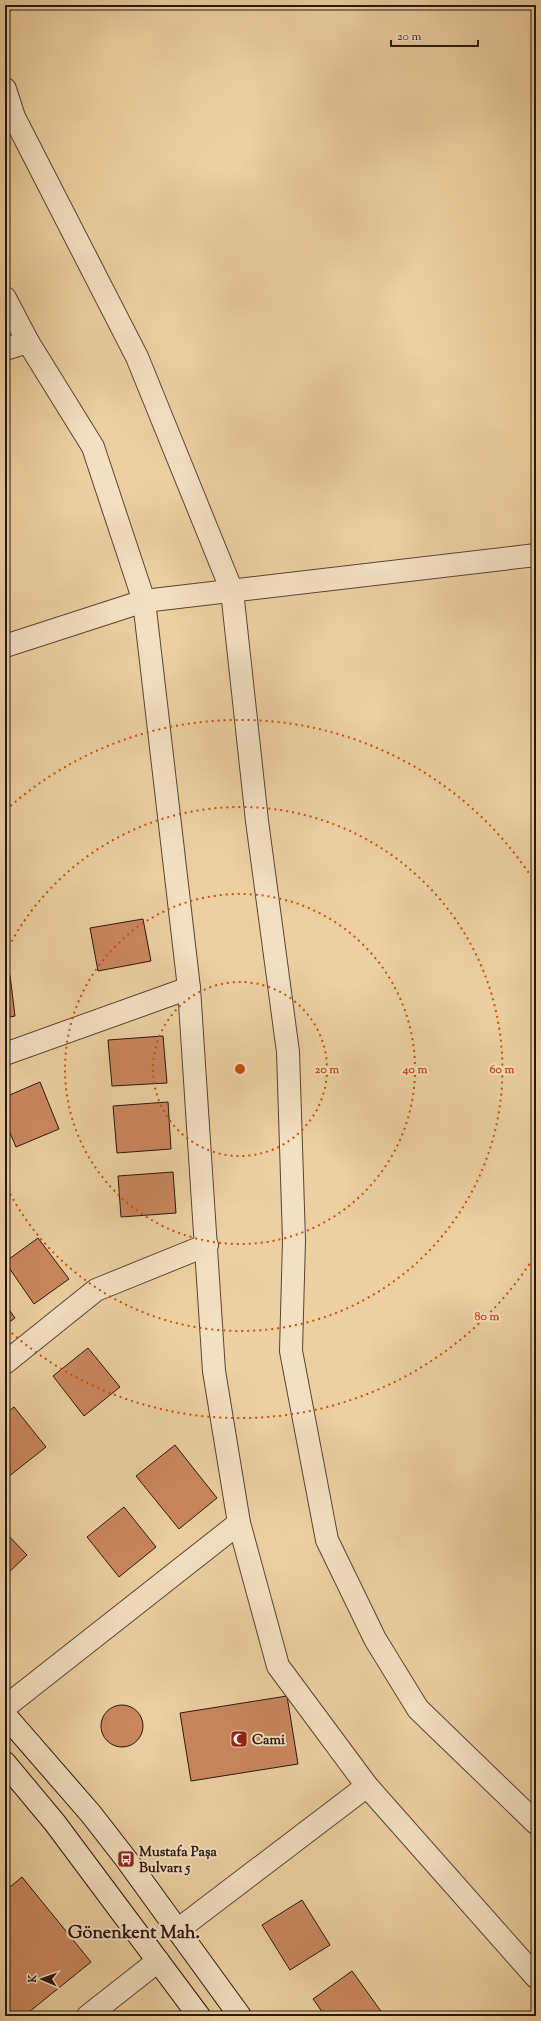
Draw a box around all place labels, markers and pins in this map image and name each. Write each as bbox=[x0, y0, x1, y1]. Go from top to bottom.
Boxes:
centre of rings bbox=[233, 1062, 247, 1076]
mosque icon: Cami bbox=[229, 1729, 249, 1749]
place label: Cami bbox=[252, 1731, 285, 1751]
place label: Mustafa Paşa Bulvarı 5 bbox=[139, 1843, 217, 1879]
bus stop icon: Mustafa Paşa Bulvarı 5 bbox=[116, 1849, 136, 1869]

